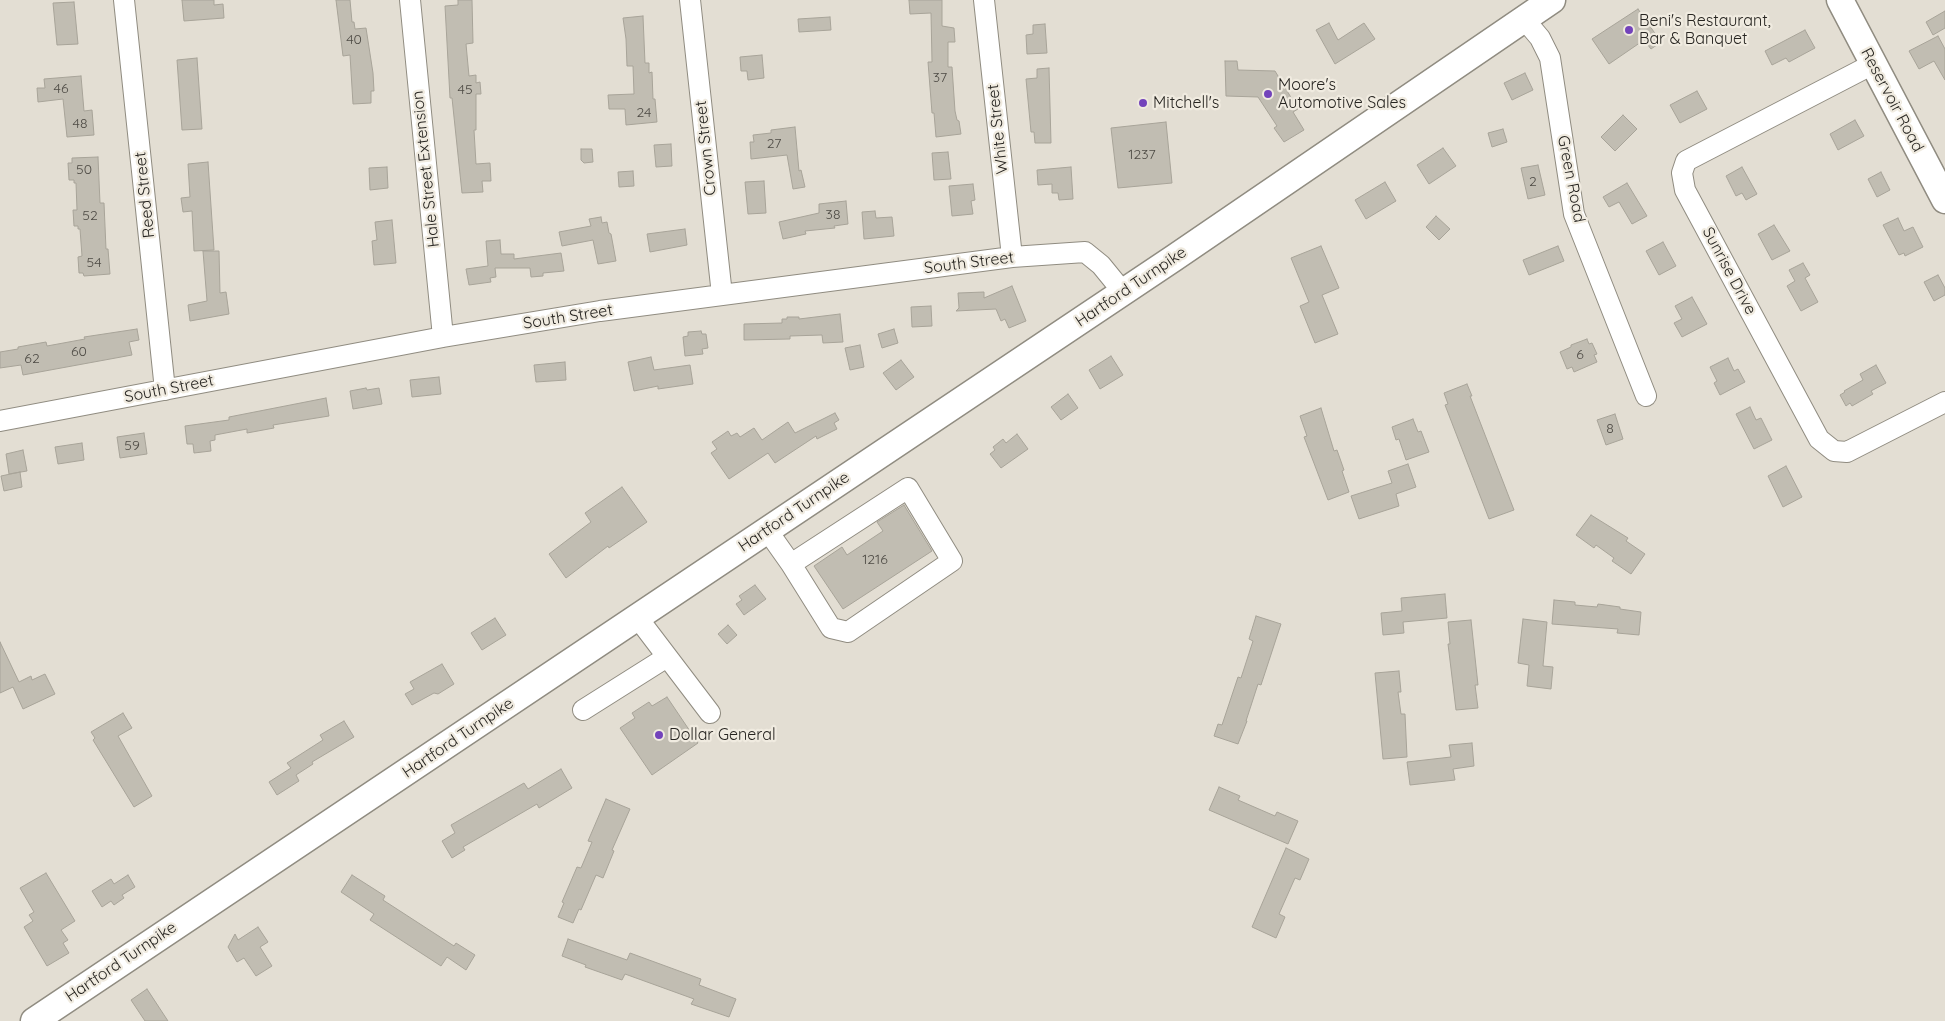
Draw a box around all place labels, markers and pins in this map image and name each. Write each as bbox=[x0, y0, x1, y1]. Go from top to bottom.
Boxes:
place label: Beni's Restaurant, Bar & Banquet bbox=[1639, 11, 1771, 49]
marker: Beni's Restaurant, Bar & Banquet bbox=[1623, 24, 1635, 36]
place label: Moore's Automotive Sales bbox=[1278, 75, 1406, 113]
marker: Moore's Automotive Sales bbox=[1262, 88, 1274, 100]
place label: Mitchell's bbox=[1153, 93, 1219, 113]
marker: Mitchell's bbox=[1137, 97, 1149, 109]
place label: Dollar General bbox=[669, 725, 776, 745]
marker: Dollar General bbox=[653, 729, 665, 741]

